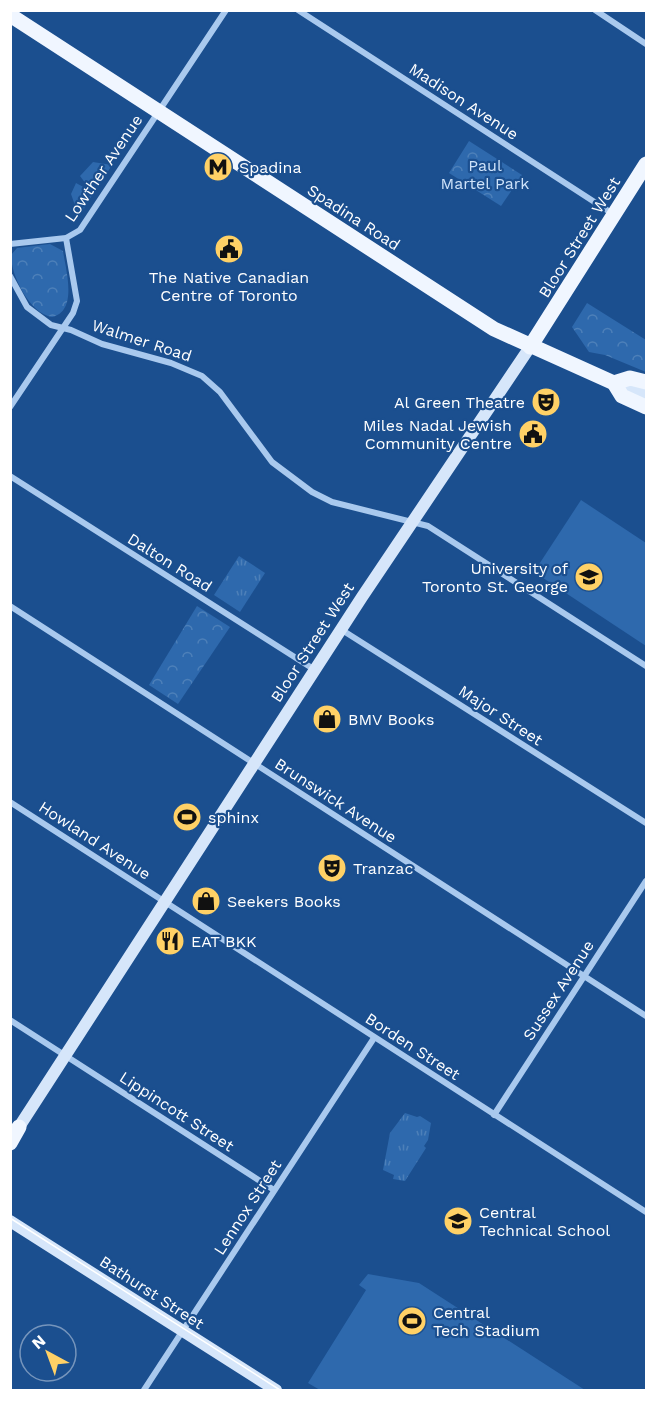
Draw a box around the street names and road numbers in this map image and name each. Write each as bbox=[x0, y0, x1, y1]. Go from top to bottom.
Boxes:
street label: Madison Avenue bbox=[406, 59, 522, 144]
street label: Lowther Avenue bbox=[60, 111, 146, 226]
street label: Bloor Street West bbox=[535, 173, 624, 301]
street label: Spadina Road bbox=[304, 180, 404, 254]
street label: Walmer Road bbox=[90, 315, 194, 366]
street label: Dalton Road bbox=[124, 529, 215, 596]
street label: Bloor Street West bbox=[267, 579, 358, 706]
street label: Major Street bbox=[455, 681, 547, 750]
street label: Brunswick Avenue bbox=[271, 754, 400, 847]
street label: Howland Avenue bbox=[35, 797, 154, 884]
street label: Sussex Avenue bbox=[519, 937, 598, 1044]
street label: Borden Street bbox=[362, 1009, 464, 1084]
street label: Lippincott Street bbox=[116, 1067, 238, 1156]
street label: Lennox Street bbox=[210, 1156, 285, 1258]
street label: Bathurst Street bbox=[96, 1252, 208, 1333]

